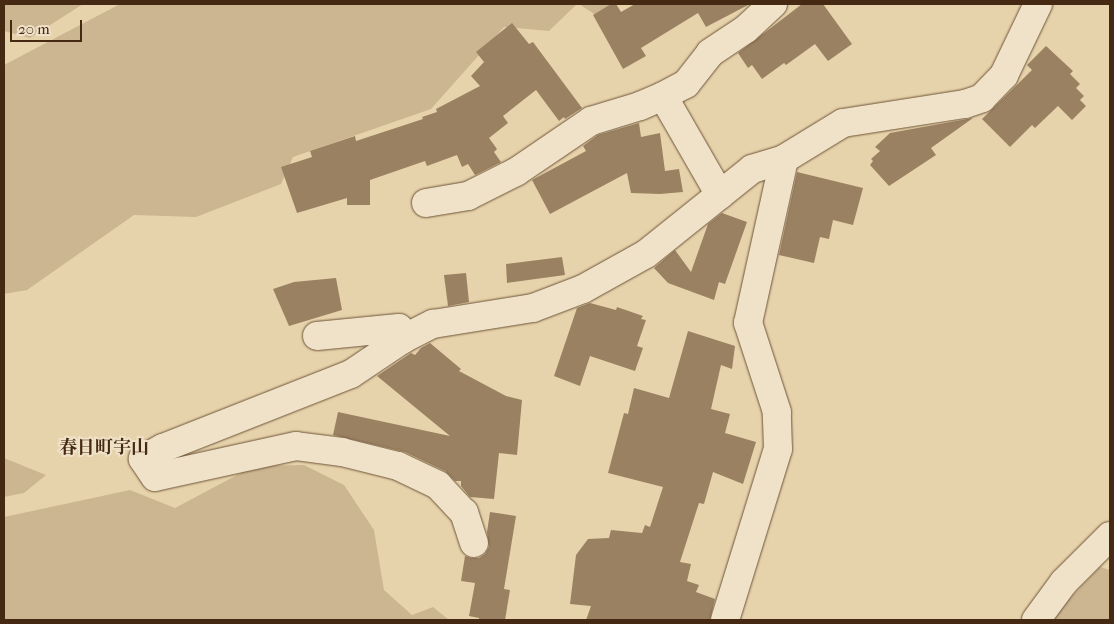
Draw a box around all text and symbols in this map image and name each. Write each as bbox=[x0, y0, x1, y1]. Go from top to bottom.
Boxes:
scale bar bbox=[12, 10, 85, 42]
text: 20 m bbox=[18, 20, 50, 38]
district label: 春日町宇山 bbox=[59, 437, 149, 459]

